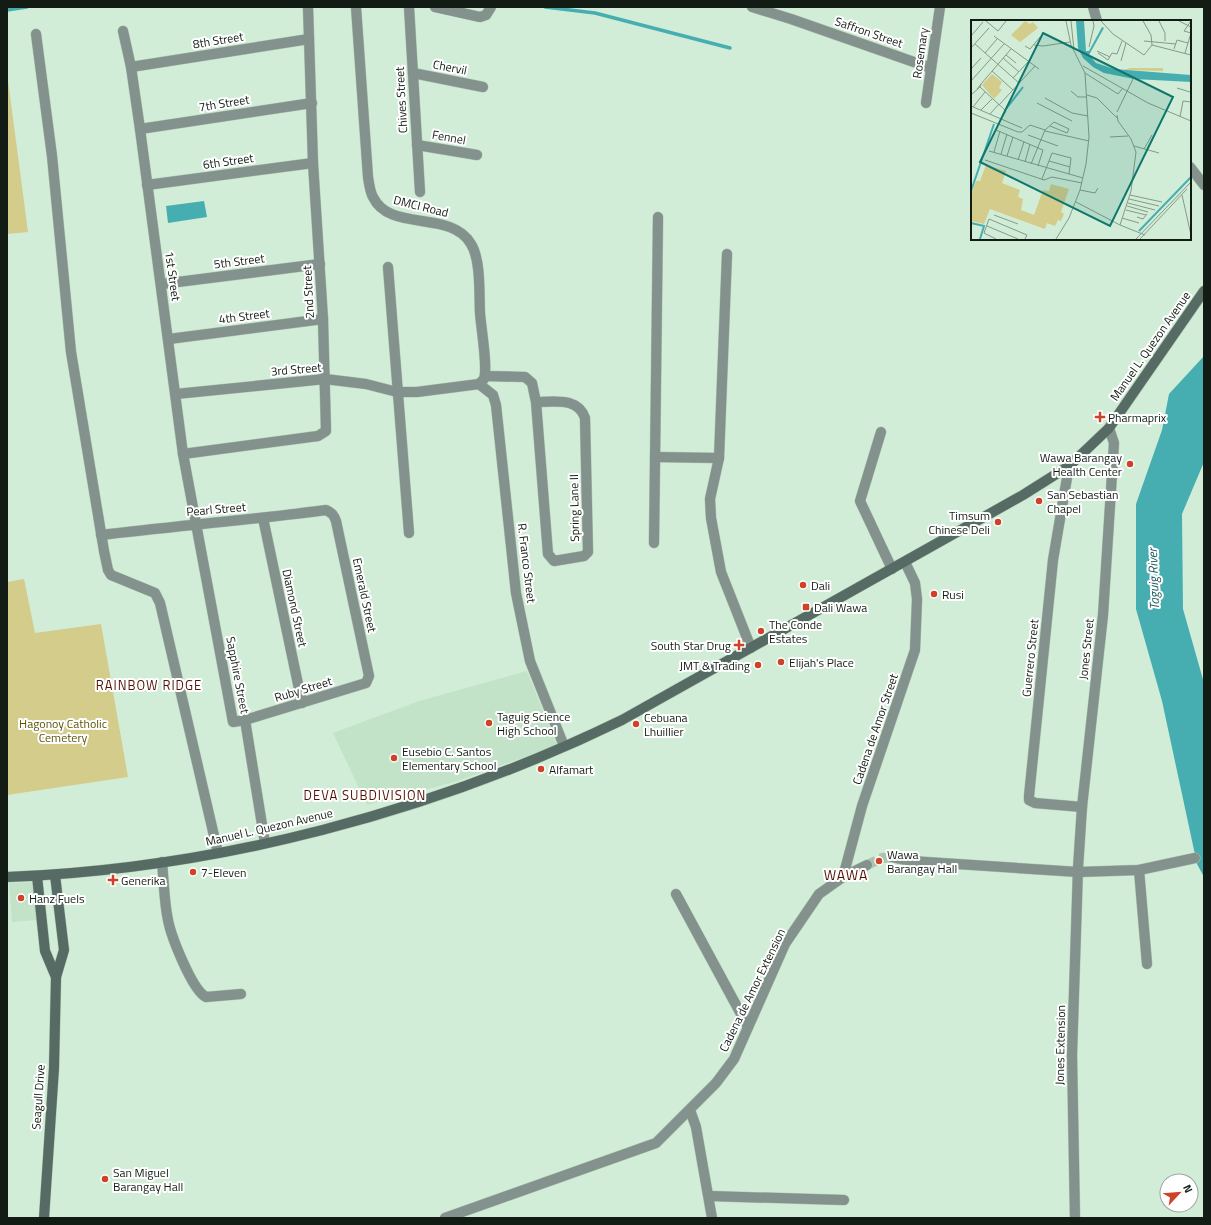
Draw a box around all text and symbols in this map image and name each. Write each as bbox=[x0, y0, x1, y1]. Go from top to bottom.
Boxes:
street label: Saffron Street bbox=[832, 11, 906, 53]
inset map bbox=[971, 20, 1191, 240]
street label: Rosemary bbox=[907, 26, 933, 80]
street label: 8th Street bbox=[191, 27, 245, 53]
street label: Chervil bbox=[431, 54, 469, 80]
street label: Chives Street bbox=[390, 66, 412, 134]
street label: 7th Street bbox=[197, 90, 251, 116]
street label: Fennel bbox=[431, 125, 467, 149]
street label: 6th Street bbox=[201, 148, 255, 174]
street label: DMCI Road bbox=[392, 190, 450, 222]
street label: 5th Street bbox=[213, 248, 266, 274]
street label: 1st Street bbox=[160, 250, 186, 303]
street label: 2nd Street bbox=[297, 264, 319, 319]
street label: Manuel L. Quezon Avenue bbox=[1105, 287, 1195, 405]
street label: 4th Street bbox=[218, 303, 271, 329]
street label: 3rd Street bbox=[270, 357, 323, 381]
place label: Pharmaprix bbox=[1108, 408, 1167, 427]
marker: Pharmaprix bbox=[1095, 412, 1105, 422]
place label: Wawa Barangay Health Center bbox=[1040, 448, 1122, 481]
marker: Wawa Barangay Health Center bbox=[1125, 459, 1135, 469]
street label: Spring Lane II bbox=[564, 474, 584, 542]
place label: San Sebastian Chapel bbox=[1047, 485, 1118, 518]
marker: San Sebastian Chapel bbox=[1034, 496, 1044, 506]
street label: Pearl Street bbox=[185, 497, 247, 521]
place label: Timsum Chinese Deli bbox=[928, 506, 990, 539]
marker: Timsum Chinese Deli bbox=[993, 517, 1003, 527]
street label: R. Franco Street bbox=[513, 522, 541, 605]
water label: Taguig River bbox=[1142, 546, 1164, 610]
street label: Emerald Street bbox=[348, 556, 382, 635]
street label: Diamond Street bbox=[277, 567, 313, 649]
place label: Dali bbox=[811, 576, 830, 595]
marker: Dali bbox=[798, 580, 808, 590]
place label: Rusi bbox=[942, 585, 964, 604]
marker: Rusi bbox=[929, 589, 939, 599]
place label: Dali Wawa bbox=[814, 598, 867, 617]
marker: Dali Wawa bbox=[801, 602, 811, 612]
place label: The Conde Estates bbox=[769, 615, 822, 648]
street label: Guerrero Street bbox=[1016, 617, 1044, 698]
street label: Jones Street bbox=[1073, 617, 1099, 681]
marker: The Conde Estates bbox=[756, 626, 766, 636]
street label: Sapphire Street bbox=[221, 635, 255, 716]
place label: South Star Drug bbox=[651, 636, 731, 655]
marker: South Star Drug bbox=[734, 640, 744, 650]
place label: Elijah's Place bbox=[789, 653, 854, 672]
place label: JMT & Trading bbox=[680, 656, 750, 675]
marker: Elijah's Place bbox=[776, 657, 786, 667]
marker: JMT & Trading bbox=[753, 660, 763, 670]
street label: Cadena de Amor Street bbox=[847, 670, 903, 787]
street label: Ruby Street bbox=[272, 671, 335, 707]
district label: RAINBOW RIDGE bbox=[96, 675, 202, 695]
place label: Taguig Science High School bbox=[497, 707, 570, 740]
place label: Cebuana Lhuillier bbox=[644, 708, 688, 741]
park label: Hagonoy Catholic Cemetery bbox=[19, 714, 107, 747]
marker: Taguig Science High School bbox=[484, 718, 494, 728]
marker: Cebuana Lhuillier bbox=[631, 719, 641, 729]
place label: Eusebio C. Santos Elementary School bbox=[402, 742, 496, 775]
marker: Eusebio C. Santos Elementary School bbox=[389, 753, 399, 763]
place label: Alfamart bbox=[549, 760, 594, 779]
marker: Alfamart bbox=[536, 764, 546, 774]
district label: DEVA SUBDIVISION bbox=[304, 785, 426, 805]
street label: Manuel L. Quezon Avenue bbox=[203, 803, 335, 851]
place label: Wawa Barangay Hall bbox=[887, 845, 957, 878]
marker: Wawa Barangay Hall bbox=[874, 856, 884, 866]
place label: 7-Eleven bbox=[201, 863, 247, 882]
district label: WAWA bbox=[824, 864, 868, 885]
marker: 7-Eleven bbox=[188, 867, 198, 877]
place label: Generika bbox=[121, 871, 165, 890]
marker: Generika bbox=[108, 875, 118, 885]
place label: Hanz Fuels bbox=[29, 889, 85, 908]
marker: Hanz Fuels bbox=[16, 893, 26, 903]
street label: Cadena de Amor Extension bbox=[714, 925, 790, 1055]
street label: Jones Extension bbox=[1050, 1005, 1070, 1085]
street label: Seagull Drive bbox=[26, 1064, 50, 1130]
place label: San Miguel Barangay Hall bbox=[113, 1163, 183, 1196]
north arrow bbox=[1159, 1173, 1199, 1213]
marker: San Miguel Barangay Hall bbox=[100, 1174, 110, 1184]
text: N bbox=[1179, 1182, 1197, 1196]

